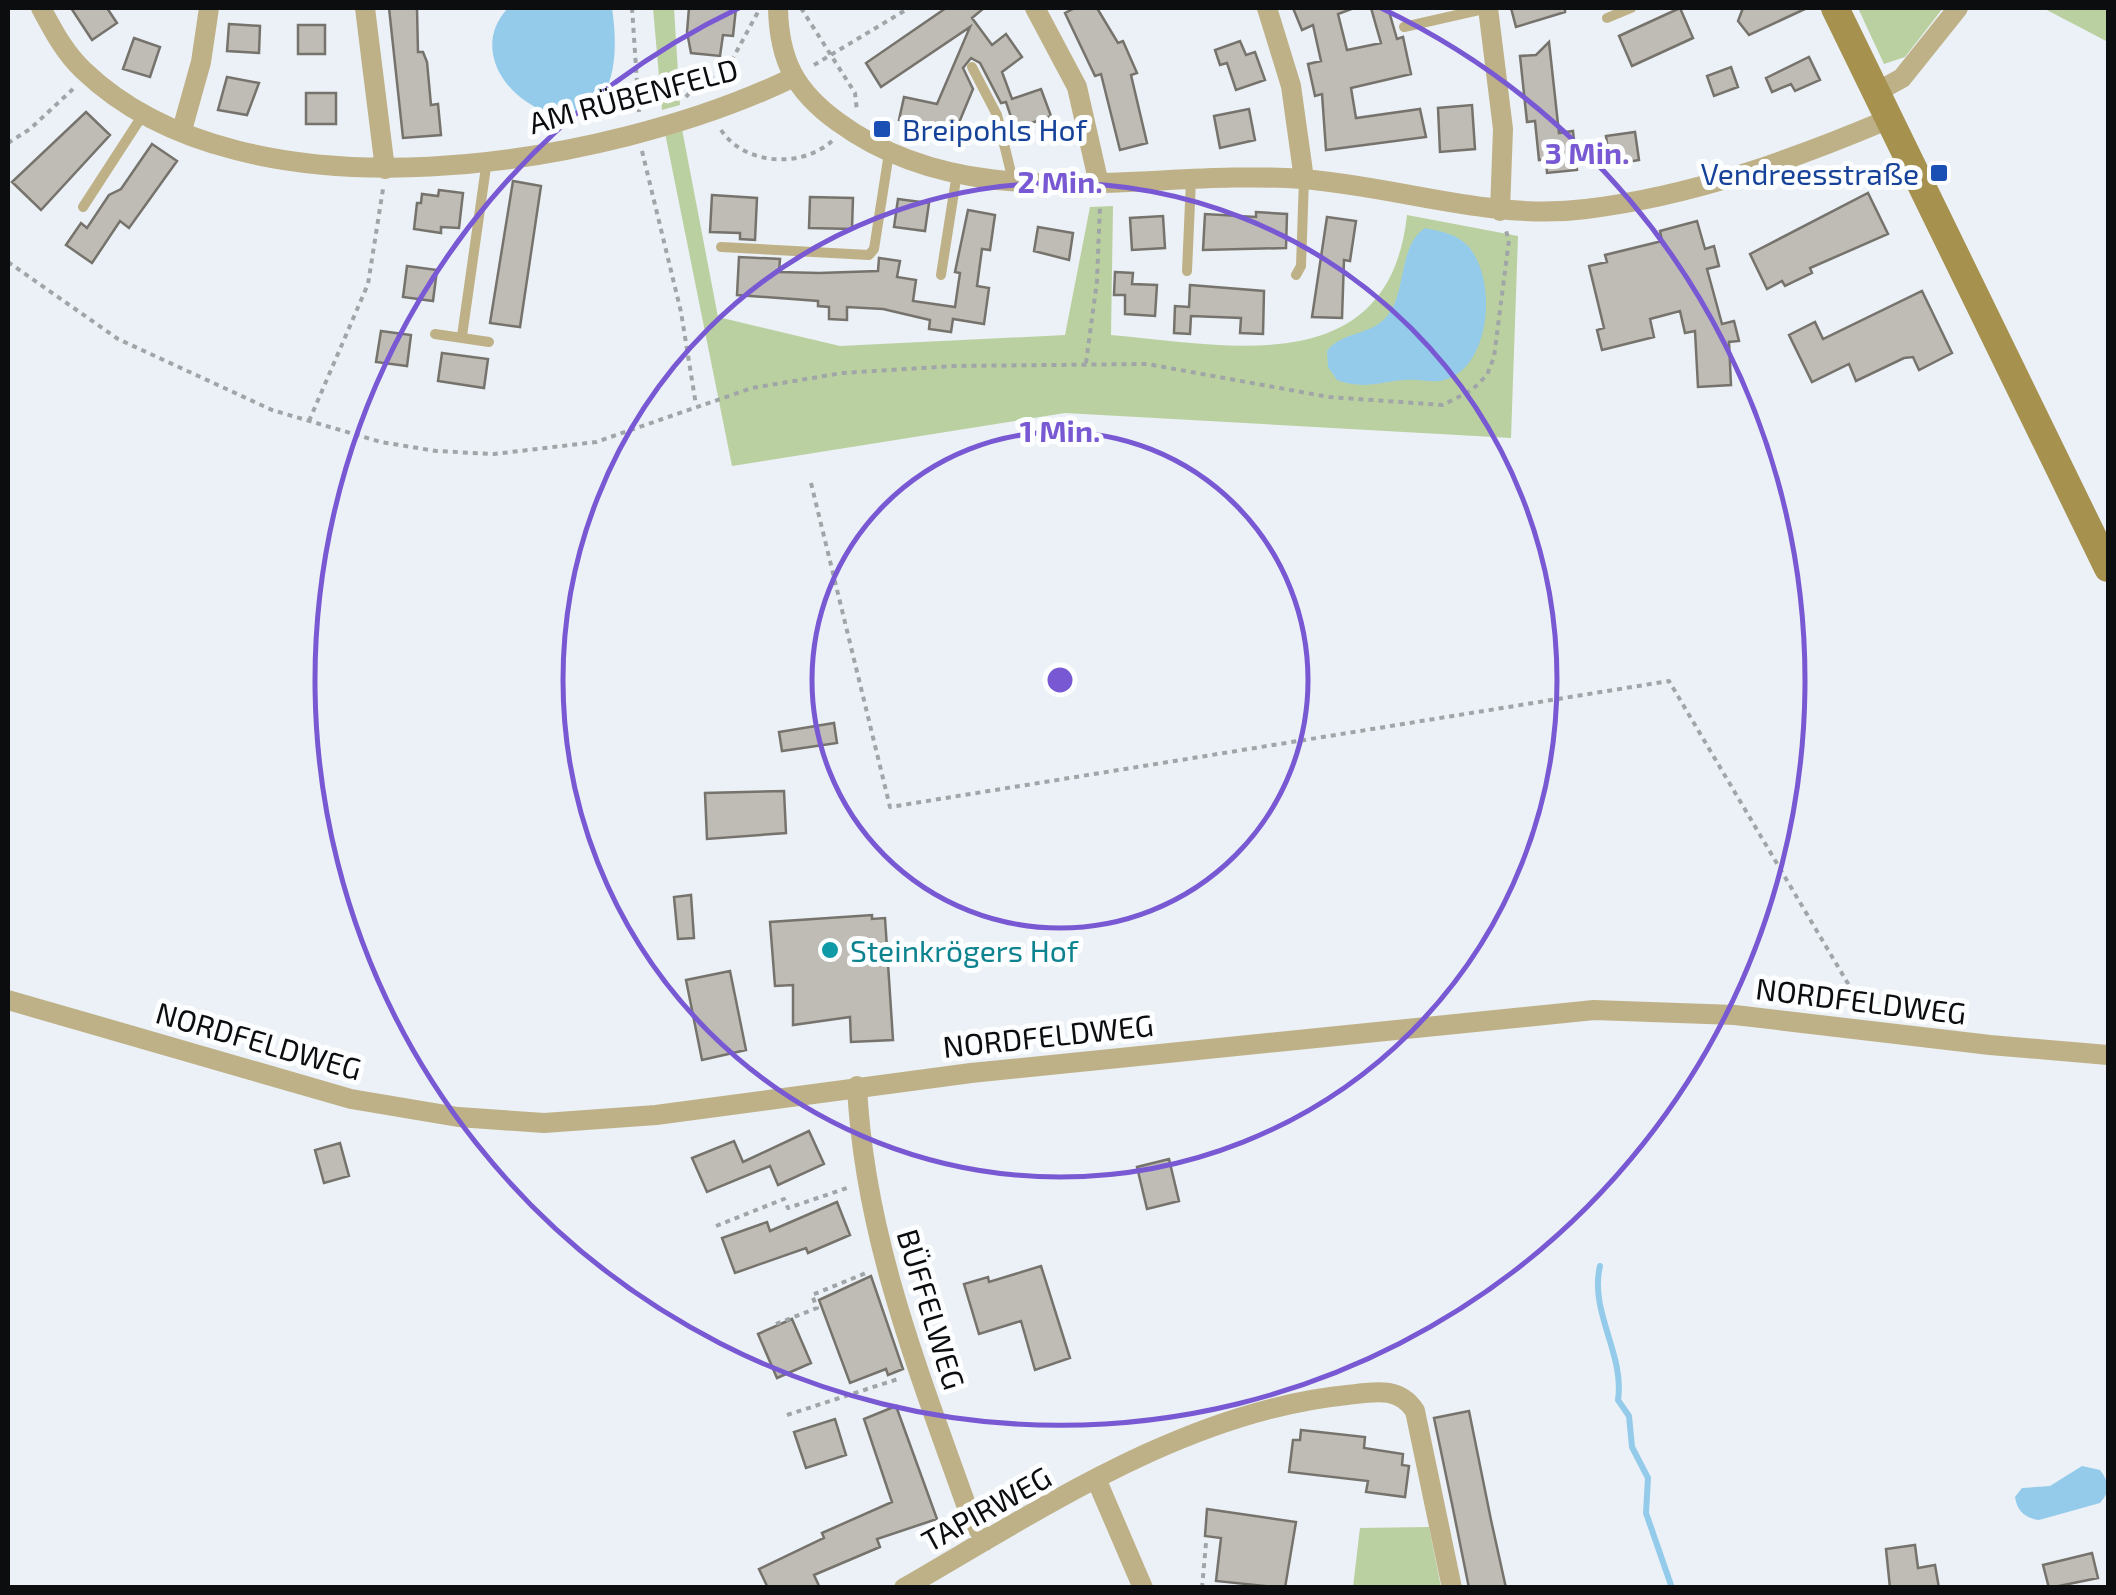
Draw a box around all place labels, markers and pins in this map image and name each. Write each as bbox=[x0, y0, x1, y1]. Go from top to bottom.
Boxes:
place label: Breipohls Hof bbox=[902, 111, 1088, 147]
marker: Breipohls Hof bbox=[871, 118, 893, 140]
place label: Vendreesstraße bbox=[1701, 155, 1919, 191]
marker: Vendreesstraße bbox=[1928, 162, 1950, 184]
centre of rings bbox=[1042, 662, 1078, 698]
place label: Steinkrögers Hof bbox=[850, 932, 1079, 968]
marker: Steinkrögers Hof bbox=[819, 939, 841, 961]

